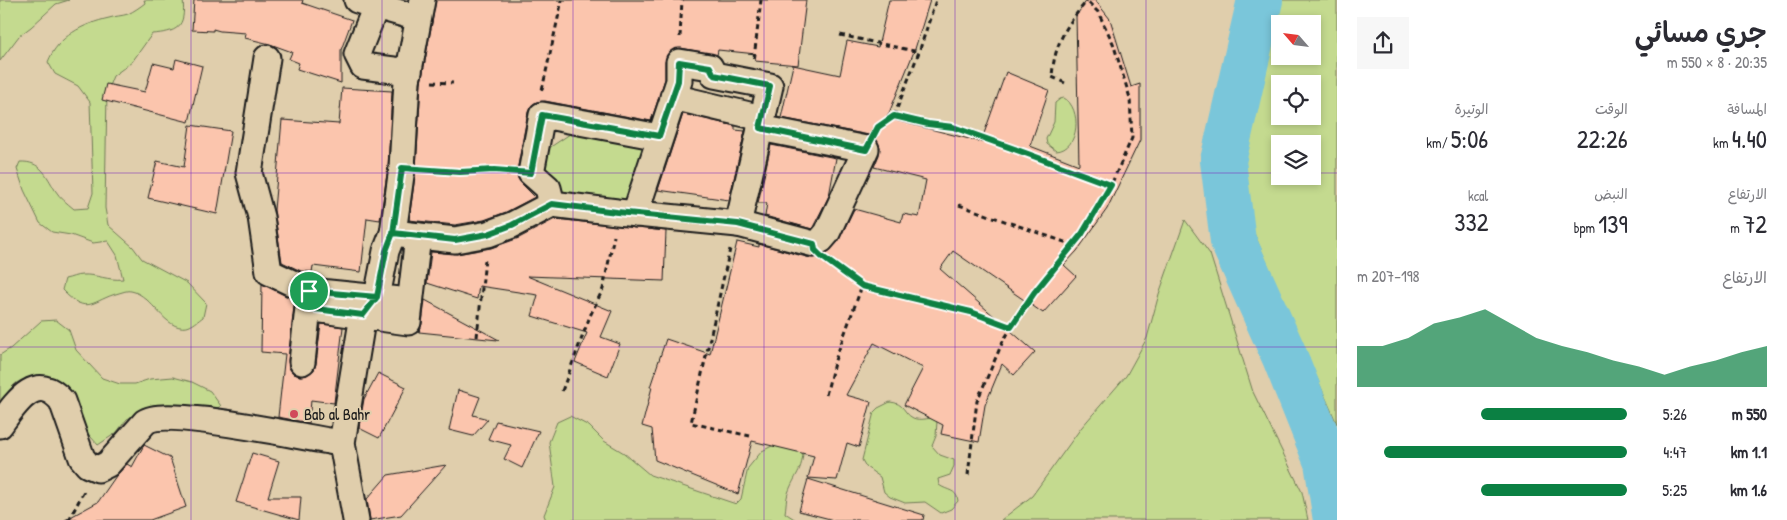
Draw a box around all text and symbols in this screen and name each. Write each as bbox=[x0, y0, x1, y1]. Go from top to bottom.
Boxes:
text: جري مسائي bbox=[1634, 13, 1767, 51]
north arrow bbox=[1271, 15, 1321, 65]
map controls bbox=[1271, 15, 1321, 185]
button: share bbox=[1357, 17, 1409, 69]
text: 20:35 · 8 × 550 m bbox=[1667, 51, 1767, 73]
button: locate bbox=[1271, 75, 1321, 125]
text: الوتيرة bbox=[1455, 99, 1488, 118]
text: الوقت bbox=[1595, 99, 1628, 118]
text: المسافة bbox=[1727, 99, 1767, 118]
text: 5:06 bbox=[1451, 122, 1488, 156]
text: 22:26 bbox=[1577, 122, 1628, 156]
text: 4.40 bbox=[1732, 122, 1767, 156]
text: /km bbox=[1426, 133, 1451, 152]
text: km bbox=[1713, 133, 1732, 152]
button: layers bbox=[1271, 135, 1321, 185]
text: النبض bbox=[1594, 184, 1628, 203]
text: الارتفاع bbox=[1728, 184, 1767, 203]
text: kcal bbox=[1468, 186, 1488, 205]
text: 332 bbox=[1454, 205, 1488, 239]
text: 139 bbox=[1598, 207, 1628, 241]
text: 72 bbox=[1743, 207, 1767, 241]
text: bpm bbox=[1574, 218, 1598, 237]
text: m bbox=[1730, 218, 1743, 237]
text: 198–207 m bbox=[1357, 265, 1420, 287]
text: الارتفاع bbox=[1722, 266, 1767, 288]
pin bbox=[288, 270, 330, 312]
icon: arrive bbox=[295, 277, 323, 305]
place label: Bab al Bahr bbox=[304, 403, 370, 425]
text: 5:26 bbox=[1663, 403, 1687, 425]
text: 550 m bbox=[1732, 403, 1767, 425]
marker: Bab al Bahr bbox=[288, 408, 300, 420]
text: 4:47 bbox=[1663, 441, 1687, 463]
text: 1.1 km bbox=[1731, 441, 1767, 463]
text: 5:25 bbox=[1662, 479, 1687, 501]
text: 1.6 km bbox=[1730, 479, 1767, 501]

